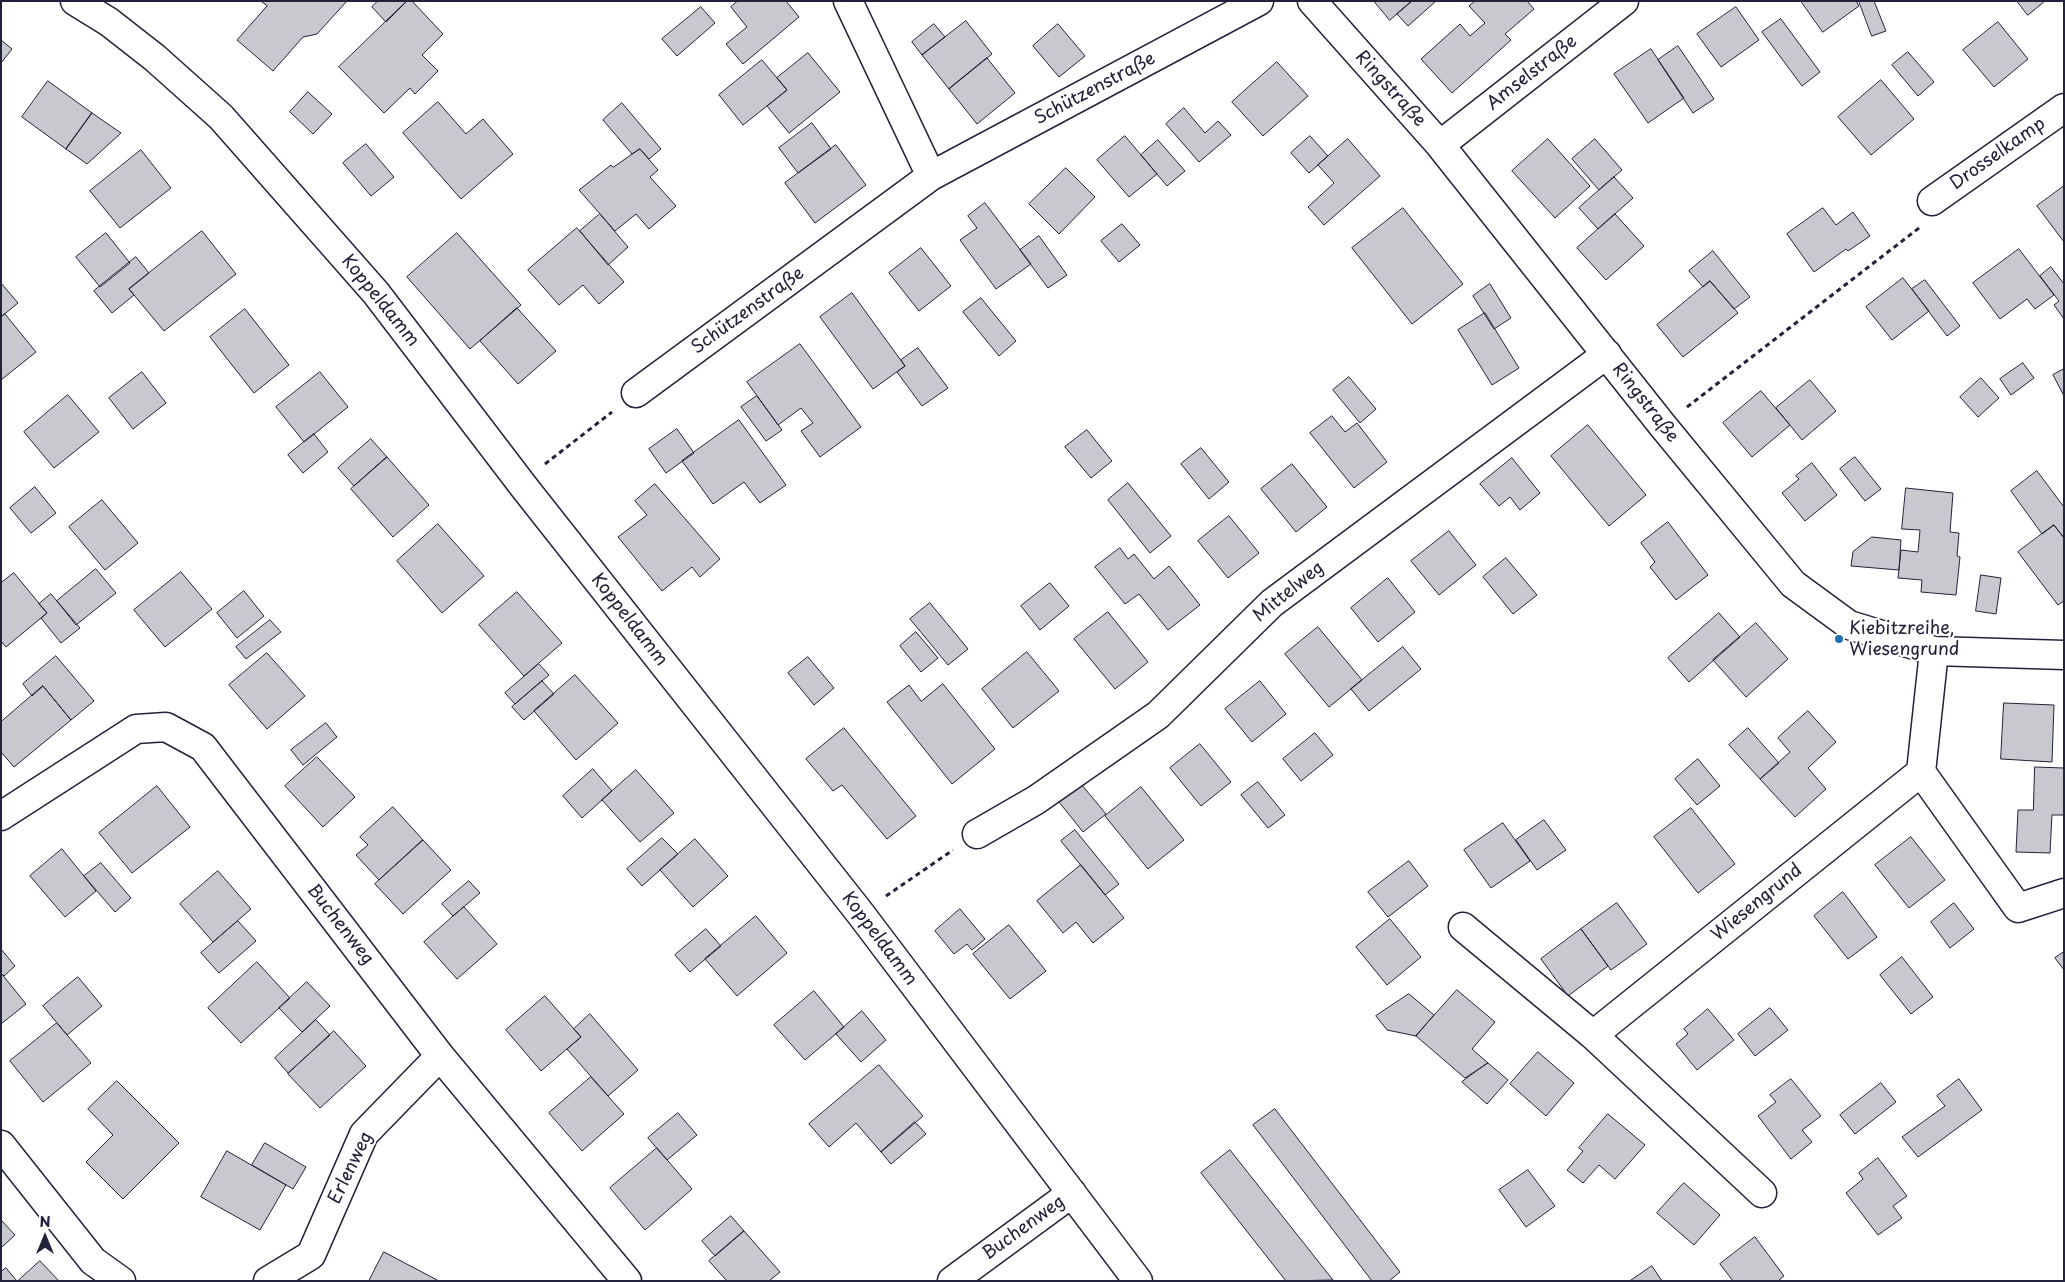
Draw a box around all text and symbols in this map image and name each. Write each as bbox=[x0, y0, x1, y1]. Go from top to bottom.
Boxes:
street label: Amselstraße bbox=[1482, 31, 1582, 115]
street label: Ringstraße bbox=[1350, 46, 1430, 132]
street label: Schützenstraße bbox=[1031, 48, 1159, 130]
street label: Drosselkamp bbox=[1946, 113, 2050, 195]
street label: Koppeldamm bbox=[337, 251, 423, 351]
street label: Schützenstraße bbox=[687, 263, 809, 359]
street label: Ringstraße bbox=[1607, 359, 1683, 447]
street label: Mittelweg bbox=[1249, 557, 1329, 627]
street label: Koppeldamm bbox=[586, 569, 672, 671]
place label: Kiebitzreihe, Wiesengrund bbox=[1849, 618, 1959, 660]
marker: Kiebitzreihe, Wiesengrund bbox=[1833, 633, 1845, 645]
street label: Wiesengrund bbox=[1707, 860, 1807, 946]
street label: Buchenweg bbox=[302, 880, 378, 970]
street label: Koppeldamm bbox=[837, 888, 921, 990]
street label: Erlenweg bbox=[324, 1128, 378, 1208]
street label: Buchenweg bbox=[979, 1191, 1069, 1265]
text: N bbox=[39, 1211, 51, 1232]
north arrow bbox=[20, 1212, 70, 1262]

